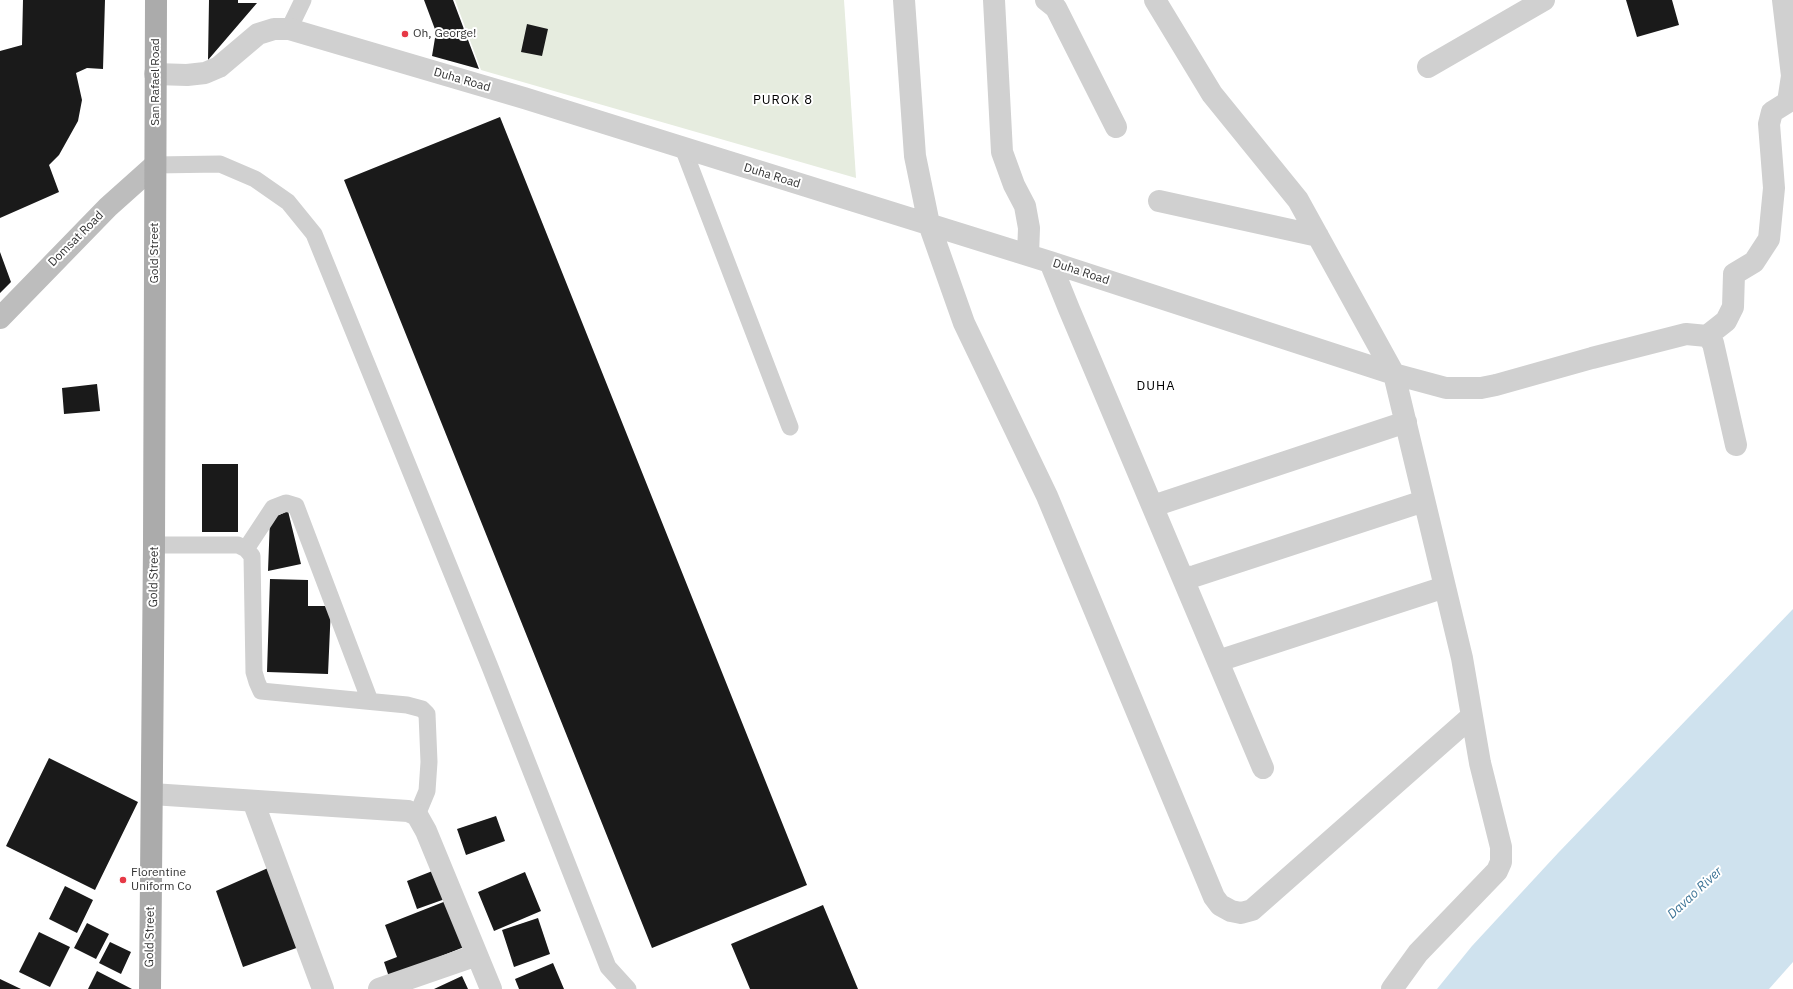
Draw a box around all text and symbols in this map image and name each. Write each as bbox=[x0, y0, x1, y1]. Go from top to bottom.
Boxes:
place label: Oh, George! bbox=[413, 27, 476, 41]
marker: Oh, George! bbox=[400, 29, 410, 39]
street label: San Rafael Road bbox=[149, 38, 163, 126]
street label: Duha Road bbox=[432, 65, 492, 95]
district label: PUROK 8 bbox=[753, 92, 813, 108]
street label: Duha Road bbox=[742, 161, 802, 191]
street label: Domsat Road bbox=[45, 208, 107, 270]
street label: Gold Street bbox=[148, 222, 162, 284]
street label: Duha Road bbox=[1051, 256, 1111, 288]
district label: DUHA bbox=[1136, 378, 1176, 394]
street label: Gold Street bbox=[146, 546, 162, 608]
water label: Davao River bbox=[1664, 864, 1726, 922]
place label: Florentine Uniform Co bbox=[131, 866, 191, 894]
marker: Florentine Uniform Co bbox=[118, 875, 128, 885]
street label: Gold Street bbox=[142, 906, 158, 968]

